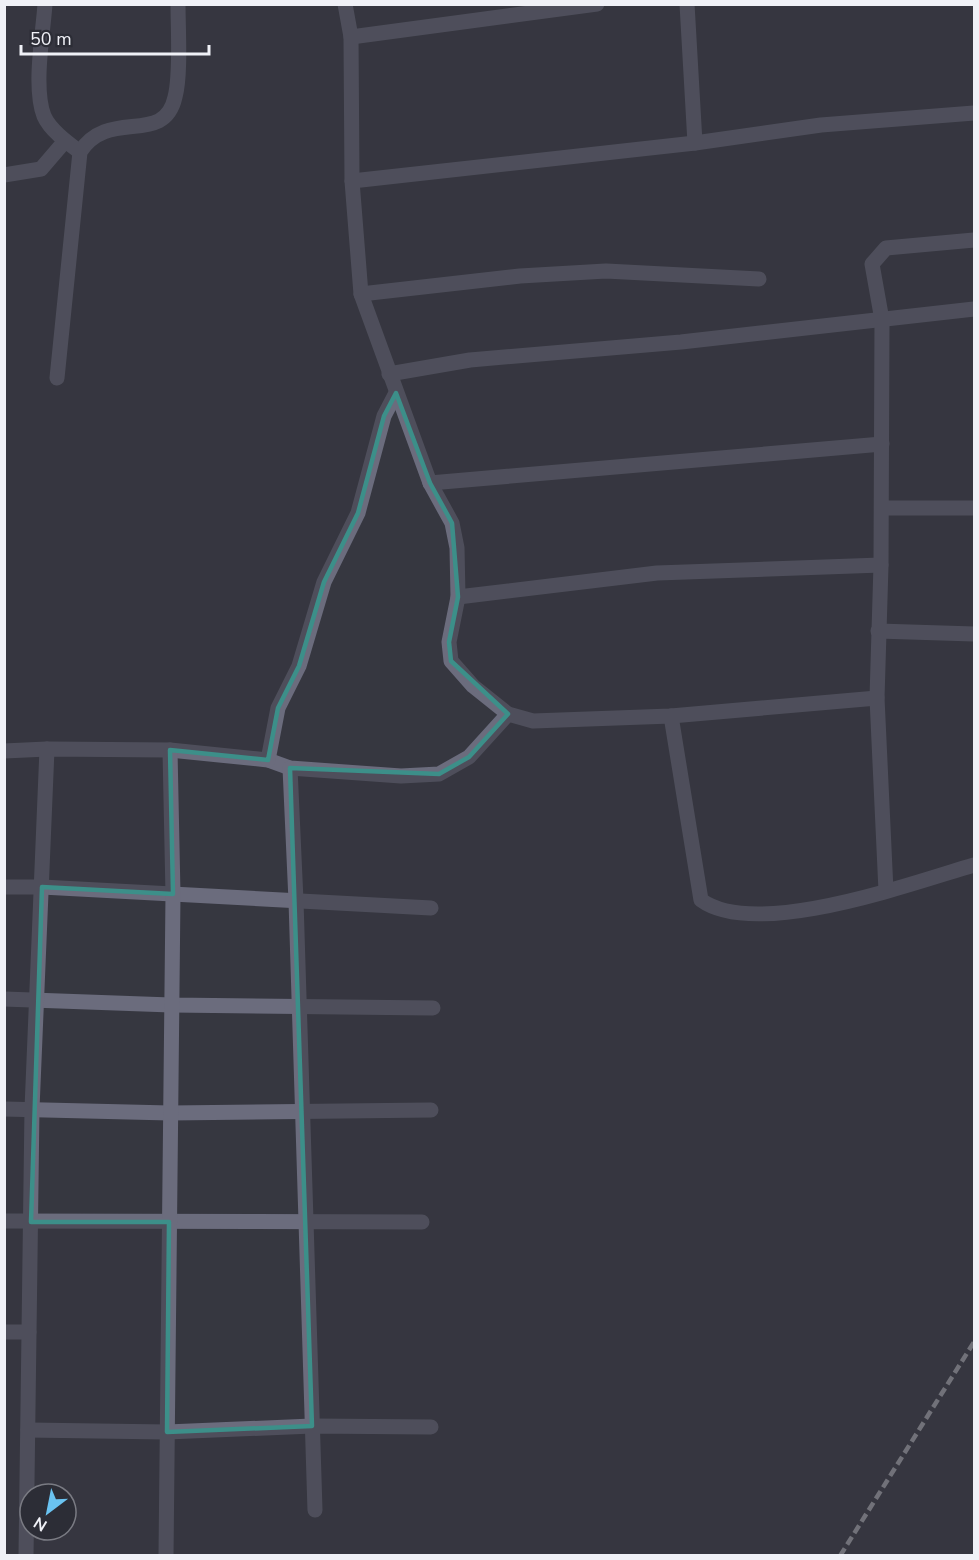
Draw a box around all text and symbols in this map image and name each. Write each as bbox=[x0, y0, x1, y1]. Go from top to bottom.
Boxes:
scale bar bbox=[21, 18, 208, 56]
text: 50 m bbox=[30, 27, 72, 51]
north arrow bbox=[18, 1482, 78, 1542]
text: N bbox=[30, 1511, 51, 1536]

